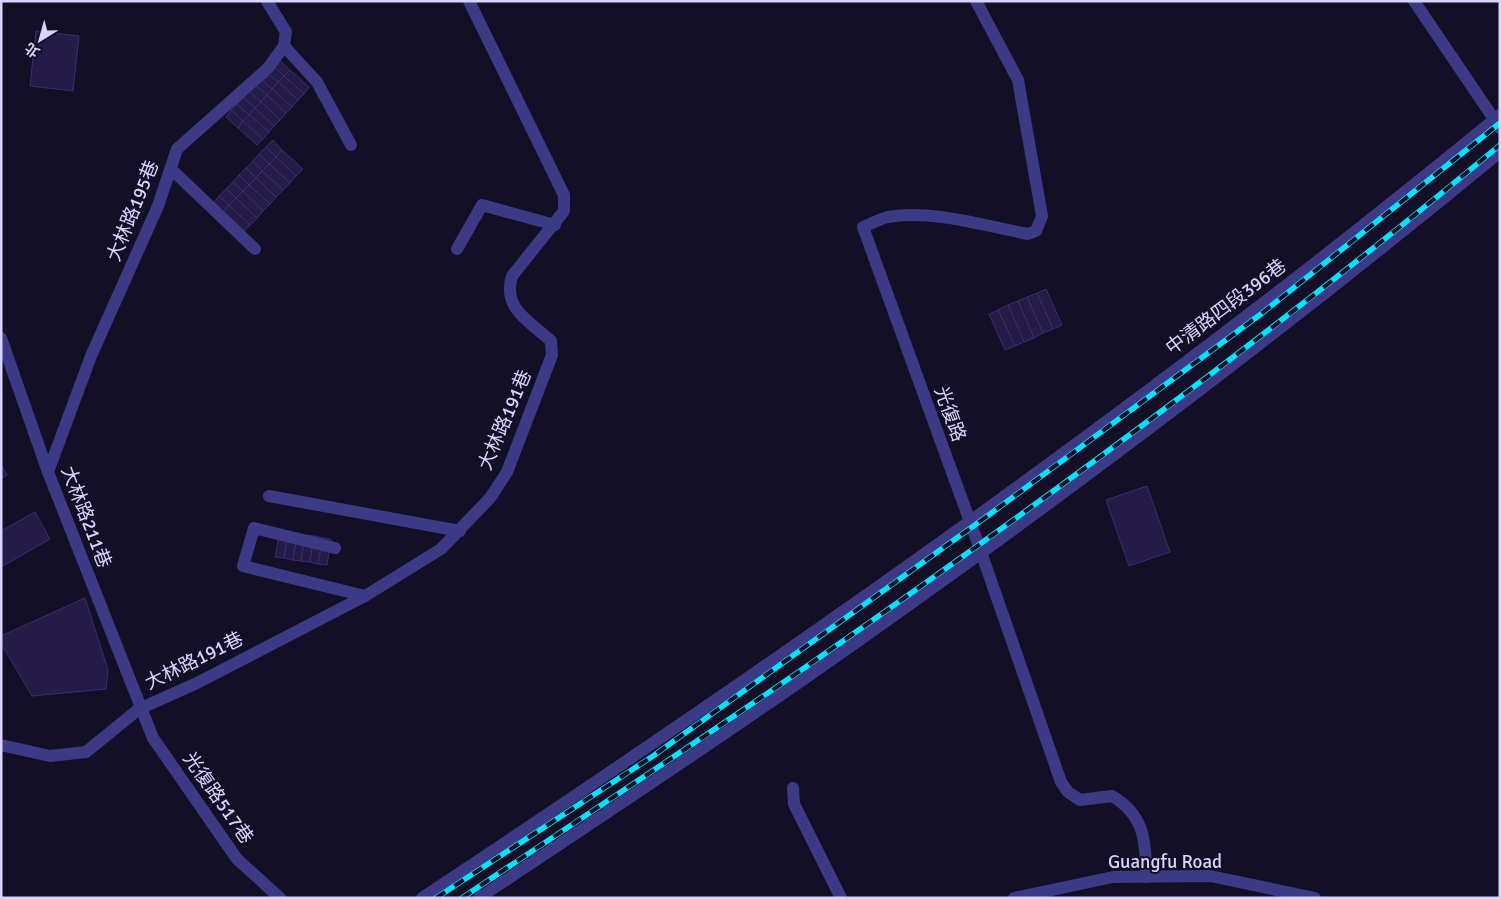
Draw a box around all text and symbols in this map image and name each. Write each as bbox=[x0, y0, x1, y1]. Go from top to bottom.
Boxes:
north arrow bbox=[15, 15, 65, 65]
text: 北 bbox=[22, 39, 43, 61]
street label: 大林路195巷 bbox=[102, 157, 164, 265]
street label: 中清路四段396巷 bbox=[1161, 254, 1291, 360]
street label: 大林路191巷 bbox=[473, 366, 537, 474]
street label: 光復路 bbox=[929, 383, 971, 445]
street label: 大林路211巷 bbox=[56, 463, 116, 571]
street label: 大林路191巷 bbox=[141, 627, 247, 695]
street label: 光復路517巷 bbox=[178, 747, 258, 849]
street label: Guangfu Road bbox=[1108, 850, 1222, 874]

